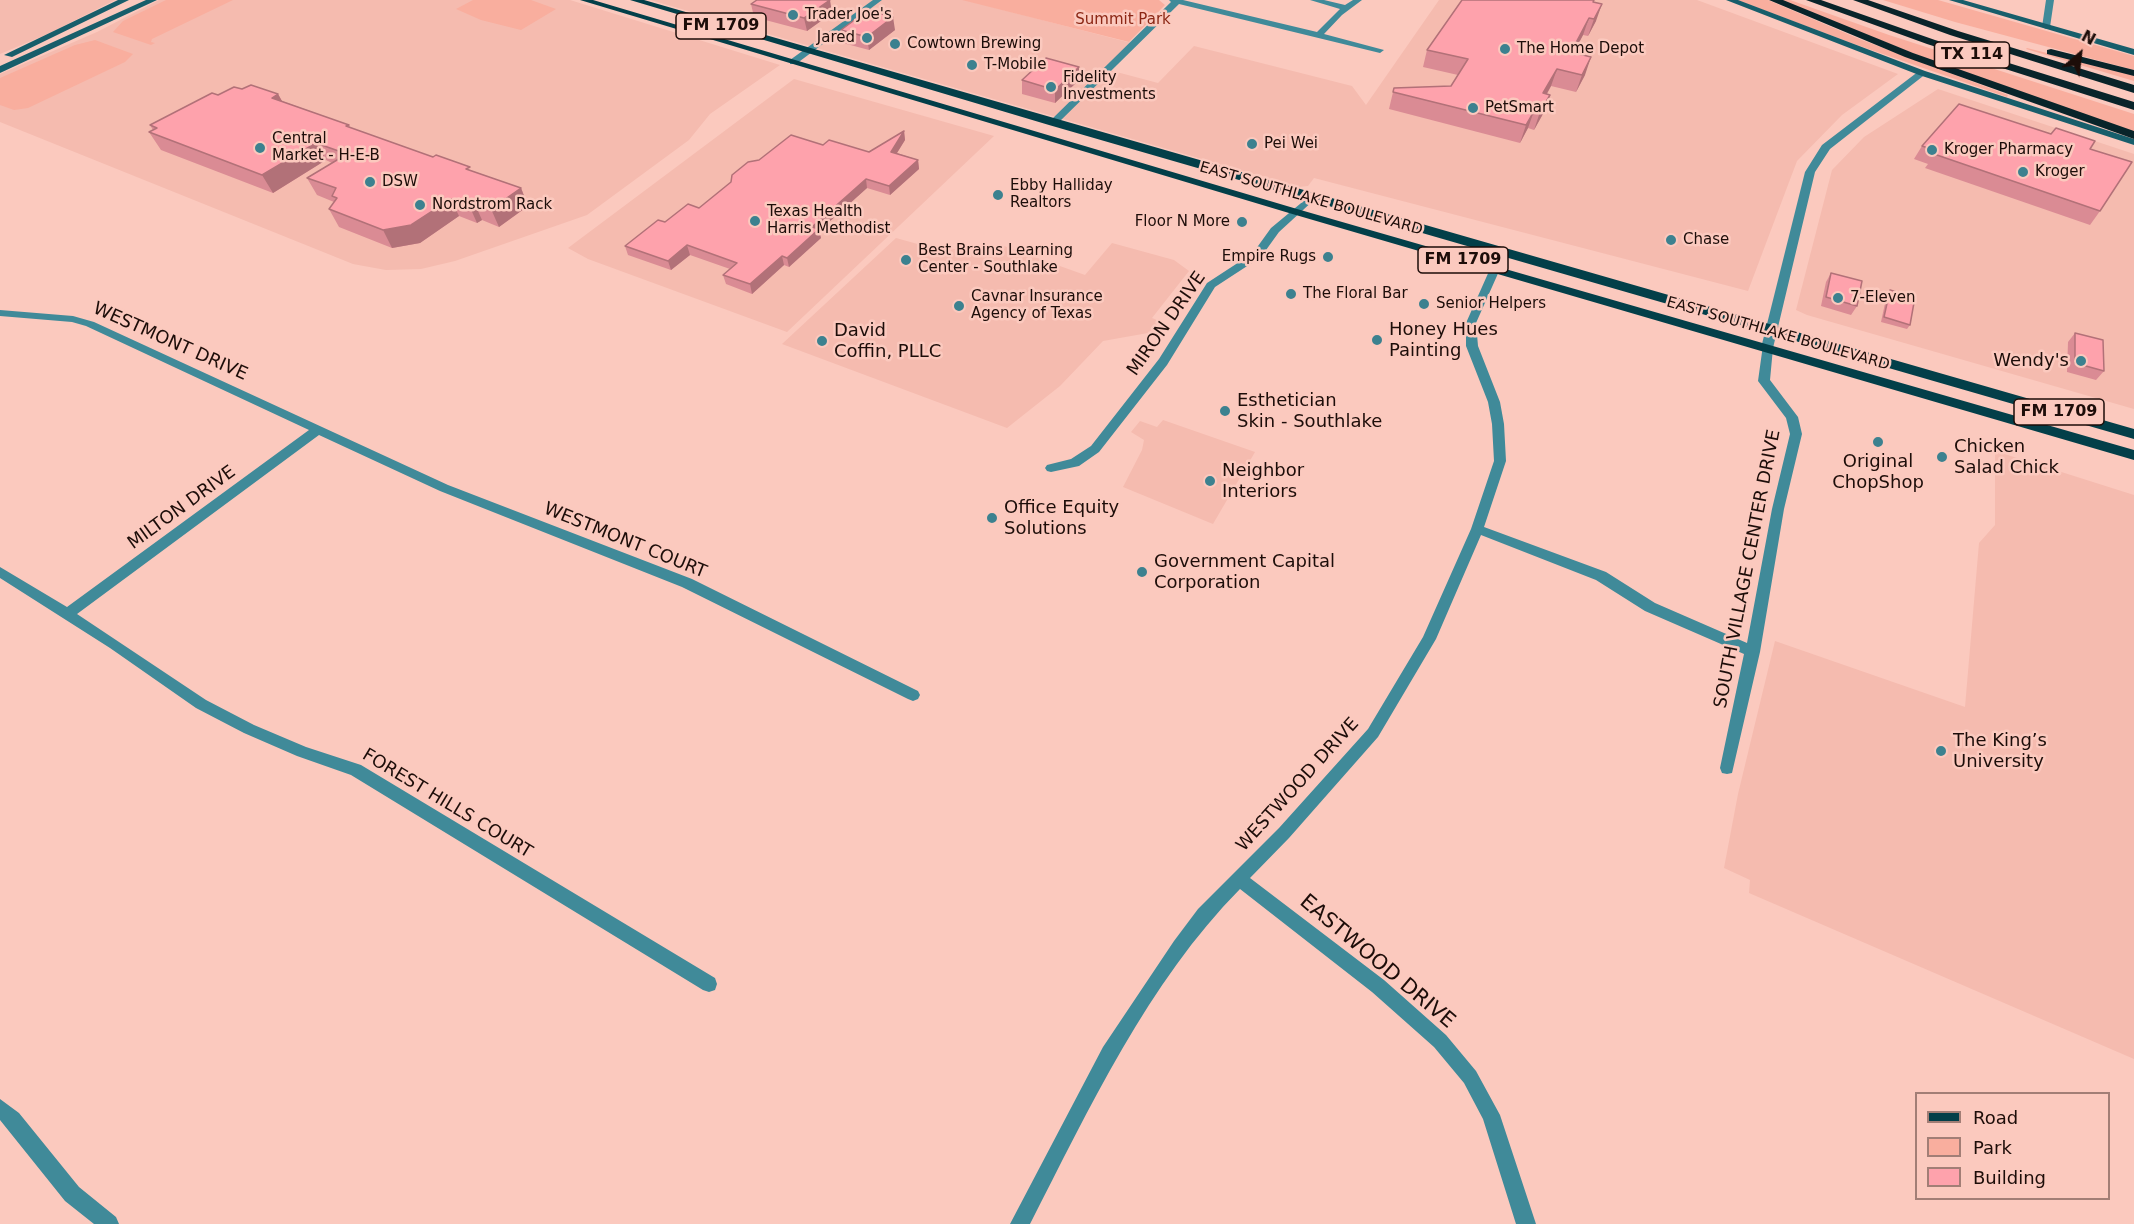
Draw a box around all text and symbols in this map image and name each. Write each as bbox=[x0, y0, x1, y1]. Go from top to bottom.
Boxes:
place label: Trader Joe's bbox=[805, 6, 892, 24]
marker: Trader Joe's bbox=[786, 8, 800, 22]
park label: Summit Park bbox=[1075, 11, 1171, 29]
road number: FM 1709 bbox=[676, 13, 766, 39]
north arrow bbox=[2050, 24, 2110, 84]
text: N bbox=[2078, 26, 2099, 49]
place label: Jared bbox=[817, 29, 855, 47]
marker: Jared bbox=[860, 31, 874, 45]
place label: Cowtown Brewing bbox=[907, 35, 1041, 53]
marker: Cowtown Brewing bbox=[888, 37, 902, 51]
place label: The Home Depot bbox=[1517, 40, 1644, 58]
marker: The Home Depot bbox=[1498, 42, 1512, 56]
road number: TX 114 bbox=[1934, 42, 2010, 68]
place label: T-Mobile bbox=[984, 56, 1046, 74]
marker: T-Mobile bbox=[965, 58, 979, 72]
place label: Fidelity Investments bbox=[1063, 69, 1156, 104]
marker: Fidelity Investments bbox=[1044, 80, 1058, 94]
place label: PetSmart bbox=[1485, 99, 1554, 117]
marker: PetSmart bbox=[1466, 101, 1480, 115]
place label: Central Market - H-E-B bbox=[272, 130, 380, 165]
place label: Pei Wei bbox=[1264, 135, 1318, 153]
marker: Pei Wei bbox=[1245, 137, 1259, 151]
marker: Central Market - H-E-B bbox=[253, 141, 267, 155]
place label: Kroger Pharmacy bbox=[1944, 141, 2073, 159]
marker: Kroger Pharmacy bbox=[1925, 143, 1939, 157]
street label: EAST SOUTHLAKE BOULEVARD bbox=[1197, 158, 1425, 240]
place label: Kroger bbox=[2035, 163, 2085, 181]
marker: Kroger bbox=[2016, 165, 2030, 179]
place label: DSW bbox=[382, 173, 418, 191]
marker: DSW bbox=[363, 175, 377, 189]
place label: Ebby Halliday Realtors bbox=[1010, 177, 1113, 212]
marker: Ebby Halliday Realtors bbox=[991, 188, 1005, 202]
place label: Nordstrom Rack bbox=[432, 196, 552, 214]
marker: Nordstrom Rack bbox=[413, 198, 427, 212]
place label: Texas Health Harris Methodist bbox=[767, 203, 890, 238]
place label: Floor N More bbox=[1135, 213, 1230, 231]
marker: Texas Health Harris Methodist bbox=[748, 214, 762, 228]
marker: Floor N More bbox=[1235, 215, 1249, 229]
place label: Chase bbox=[1683, 231, 1729, 249]
marker: Chase bbox=[1664, 233, 1678, 247]
place label: Best Brains Learning Center - Southlake bbox=[918, 242, 1073, 277]
road number: FM 1709 bbox=[1418, 247, 1508, 273]
place label: Empire Rugs bbox=[1222, 248, 1316, 266]
marker: Empire Rugs bbox=[1321, 250, 1335, 264]
marker: Best Brains Learning Center - Southlake bbox=[899, 253, 913, 267]
street label: MIRON DRIVE bbox=[1123, 268, 1211, 380]
place label: The Floral Bar bbox=[1303, 285, 1408, 303]
marker: The Floral Bar bbox=[1284, 287, 1298, 301]
place label: Cavnar Insurance Agency of Texas bbox=[971, 288, 1103, 323]
place label: 7-Eleven bbox=[1850, 289, 1915, 307]
marker: 7-Eleven bbox=[1831, 291, 1845, 305]
street label: EAST SOUTHLAKE BOULEVARD bbox=[1664, 293, 1892, 375]
place label: Senior Helpers bbox=[1436, 295, 1546, 313]
marker: Senior Helpers bbox=[1417, 297, 1431, 311]
street label: WESTMONT DRIVE bbox=[89, 298, 251, 386]
marker: Cavnar Insurance Agency of Texas bbox=[952, 299, 966, 313]
place label: Honey Hues Painting bbox=[1389, 319, 1498, 362]
place label: David Coffin, PLLC bbox=[834, 320, 941, 362]
marker: Honey Hues Painting bbox=[1370, 333, 1384, 347]
marker: David Coffin, PLLC bbox=[815, 334, 829, 348]
place label: Wendy's bbox=[1993, 350, 2069, 372]
marker: Wendy's bbox=[2074, 354, 2088, 368]
place label: Esthetician Skin - Southlake bbox=[1237, 390, 1382, 432]
road number: FM 1709 bbox=[2014, 399, 2104, 425]
marker: Esthetician Skin - Southlake bbox=[1218, 404, 1232, 418]
street label: SOUTH VILLAGE CENTER DRIVE bbox=[1710, 428, 1786, 710]
marker: Original ChopShop bbox=[1871, 435, 1885, 449]
place label: Chicken Salad Chick bbox=[1954, 436, 2059, 478]
marker: Chicken Salad Chick bbox=[1935, 450, 1949, 464]
place label: Original ChopShop bbox=[1832, 451, 1924, 494]
place label: Neighbor Interiors bbox=[1222, 460, 1304, 502]
street label: MILTON DRIVE bbox=[124, 462, 240, 554]
marker: Neighbor Interiors bbox=[1203, 474, 1217, 488]
place label: Office Equity Solutions bbox=[1004, 497, 1119, 540]
street label: WESTMONT COURT bbox=[540, 498, 710, 584]
marker: Office Equity Solutions bbox=[985, 511, 999, 525]
place label: Government Capital Corporation bbox=[1154, 551, 1335, 594]
marker: Government Capital Corporation bbox=[1135, 565, 1149, 579]
street label: WESTWOOD DRIVE bbox=[1232, 714, 1364, 856]
place label: The King’s University bbox=[1953, 730, 2047, 772]
marker: The King’s University bbox=[1934, 744, 1948, 758]
street label: FOREST HILLS COURT bbox=[358, 745, 536, 863]
street label: EASTWOOD DRIVE bbox=[1294, 890, 1460, 1034]
legend bbox=[1915, 1092, 2110, 1200]
text: Road bbox=[1973, 1107, 2018, 1128]
text: Park bbox=[1973, 1137, 2012, 1158]
text: Building bbox=[1973, 1167, 2046, 1188]

